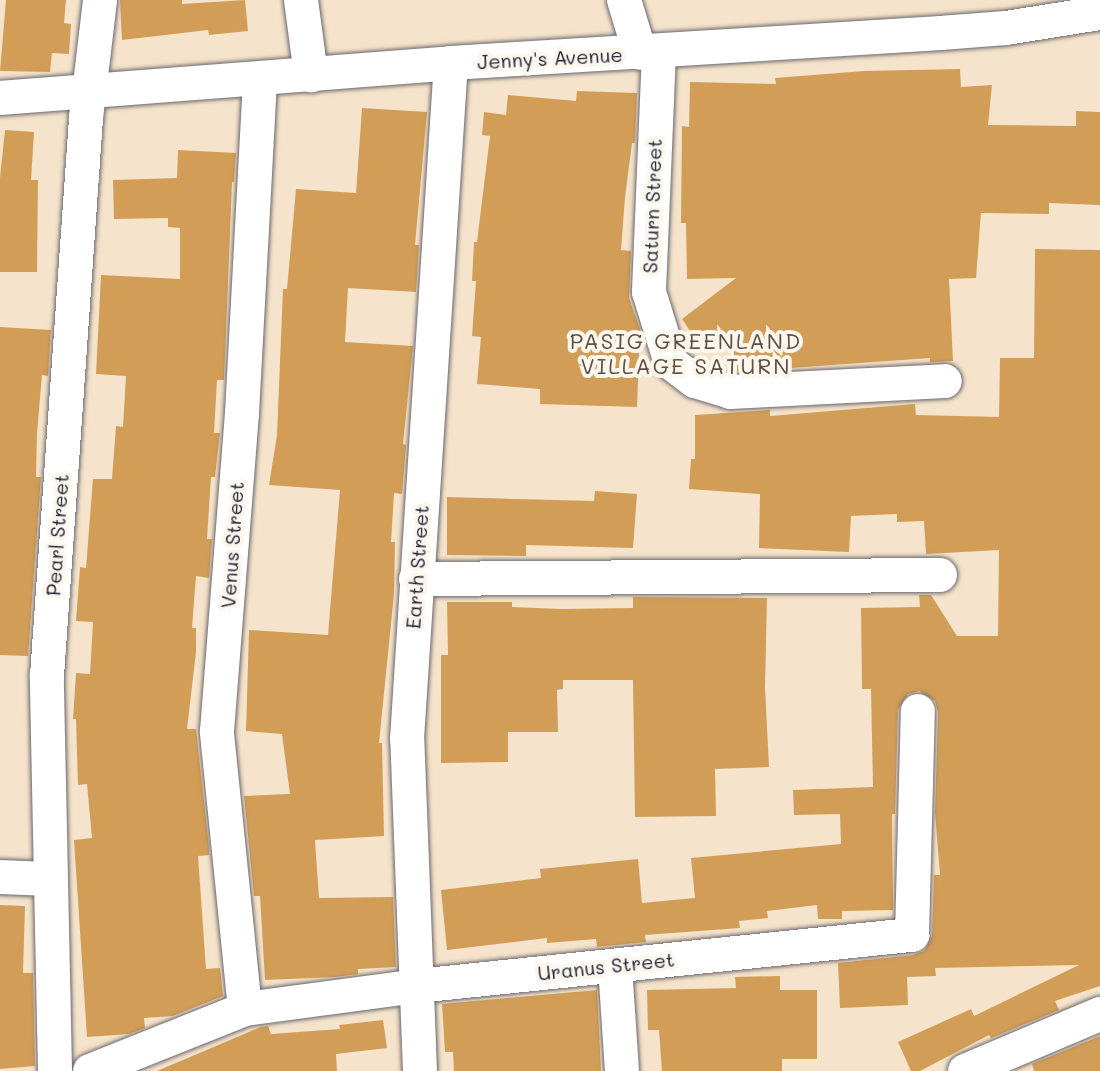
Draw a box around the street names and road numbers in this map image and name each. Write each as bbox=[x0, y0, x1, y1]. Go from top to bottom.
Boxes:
street label: Jenny's Avenue bbox=[477, 42, 623, 74]
street label: Saturn Street bbox=[638, 138, 666, 274]
street label: Pearl Street bbox=[41, 473, 73, 597]
street label: Venus Street bbox=[216, 481, 248, 609]
street label: Earth Street bbox=[401, 504, 433, 630]
street label: Uranus Street bbox=[536, 947, 676, 985]

